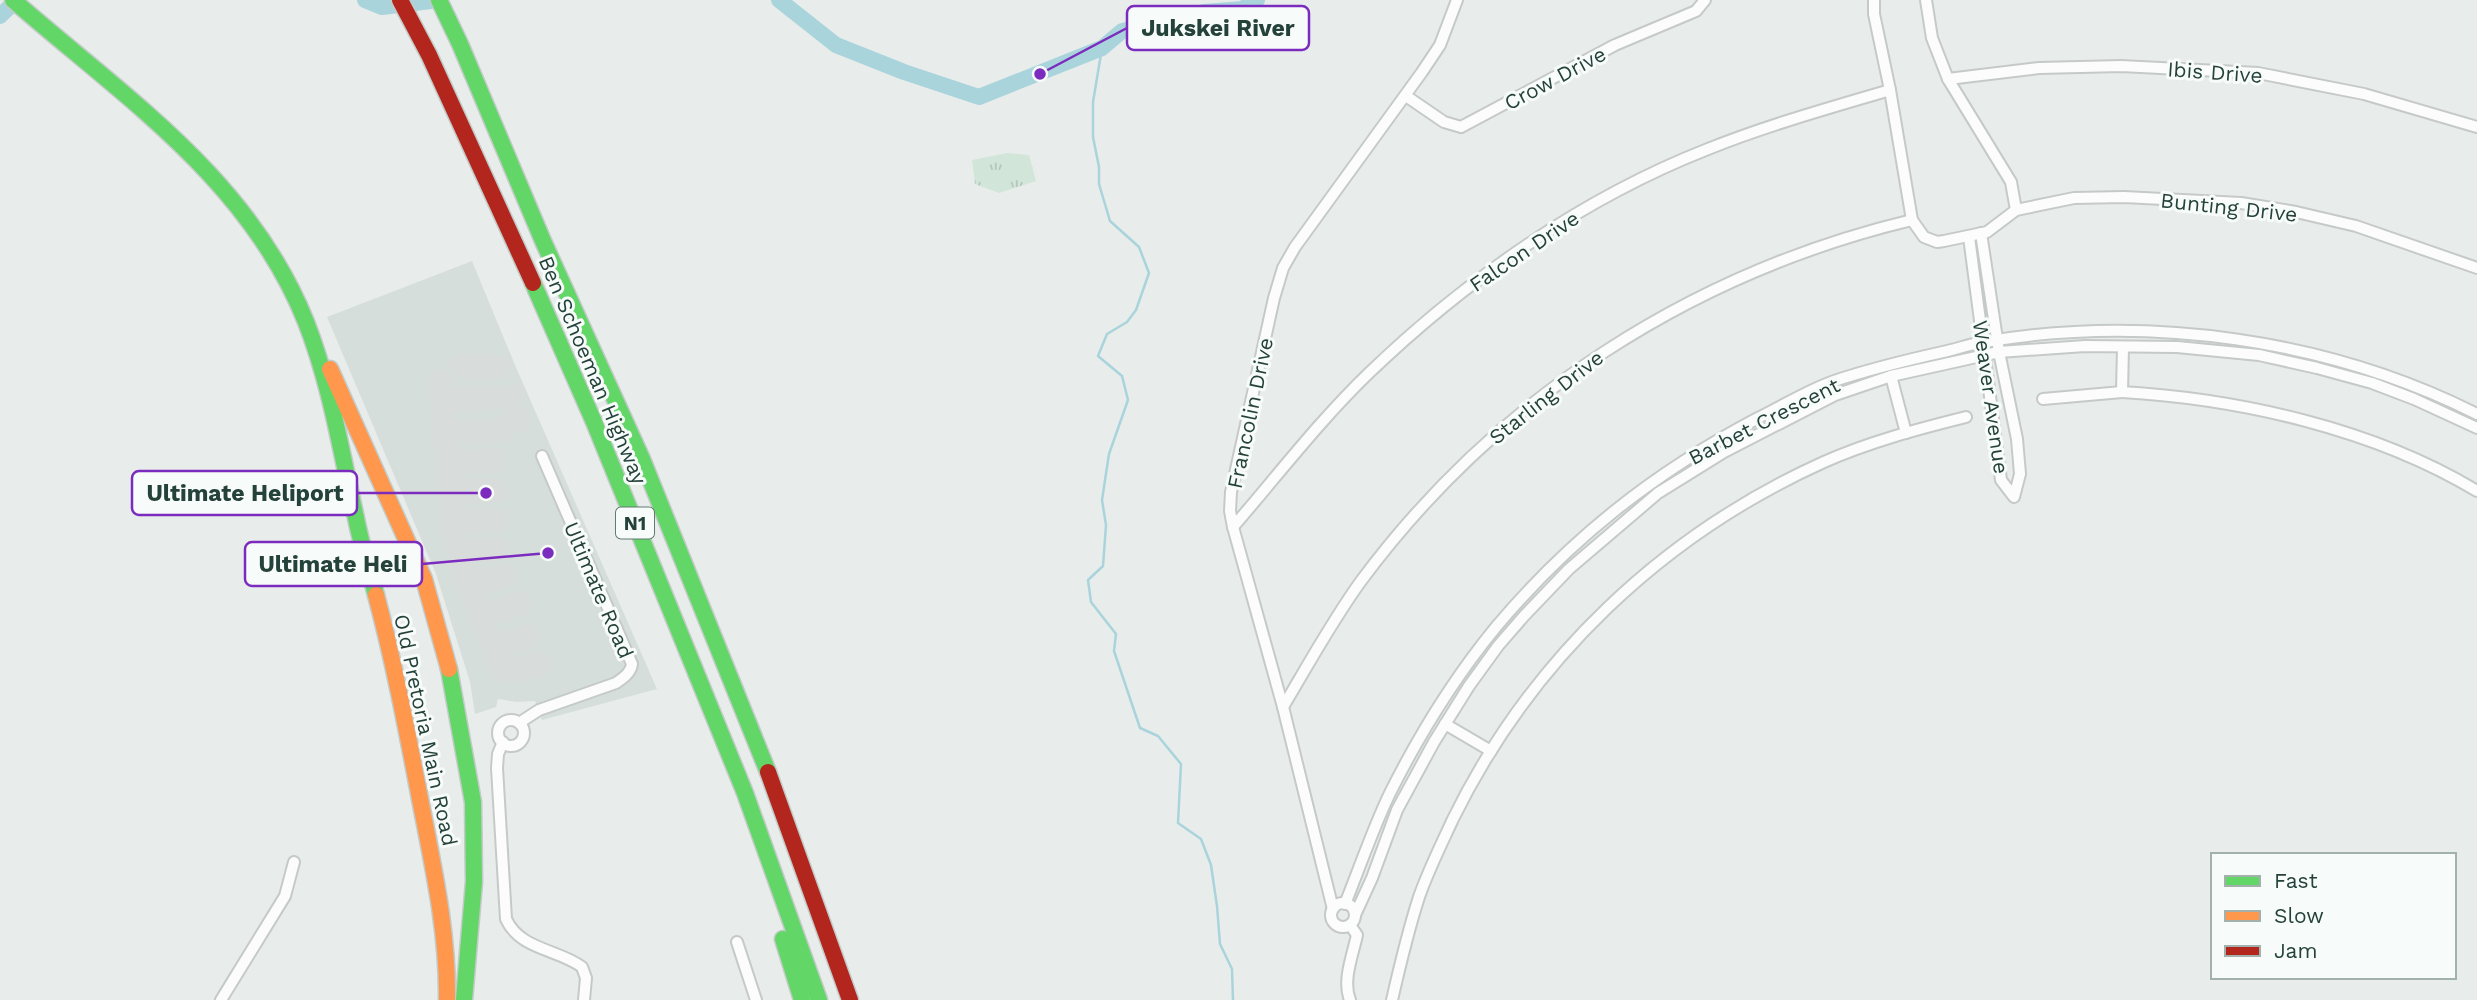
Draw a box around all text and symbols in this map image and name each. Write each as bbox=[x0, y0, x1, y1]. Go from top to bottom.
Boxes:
callout: Jukskei River bbox=[1127, 6, 1309, 50]
text: Jukskei River bbox=[1141, 15, 1295, 42]
street label: Crow Drive bbox=[1500, 41, 1610, 115]
street label: Ibis Drive bbox=[2167, 56, 2263, 88]
street label: Bunting Drive bbox=[2159, 187, 2299, 227]
street label: Falcon Drive bbox=[1464, 205, 1584, 297]
street label: Ben Schoeman Highway bbox=[534, 252, 653, 488]
street label: Weaver Avenue bbox=[1968, 319, 2014, 475]
street label: Francolin Drive bbox=[1222, 335, 1278, 491]
street label: Starling Drive bbox=[1484, 345, 1608, 449]
street label: Barbet Crescent bbox=[1684, 372, 1844, 470]
callout: Ultimate Heliport bbox=[132, 471, 357, 515]
text: Ultimate Heliport bbox=[147, 480, 343, 507]
road number: N1 bbox=[616, 508, 654, 538]
street label: Ultimate Road bbox=[559, 518, 639, 662]
callout: Ultimate Heli bbox=[245, 542, 422, 586]
text: Ultimate Heli bbox=[258, 551, 408, 578]
street label: Old Pretoria Main Road bbox=[389, 612, 463, 848]
legend bbox=[2211, 853, 2456, 979]
text: Fast bbox=[2274, 868, 2318, 893]
text: Slow bbox=[2274, 903, 2324, 928]
text: Jam bbox=[2274, 938, 2317, 963]

